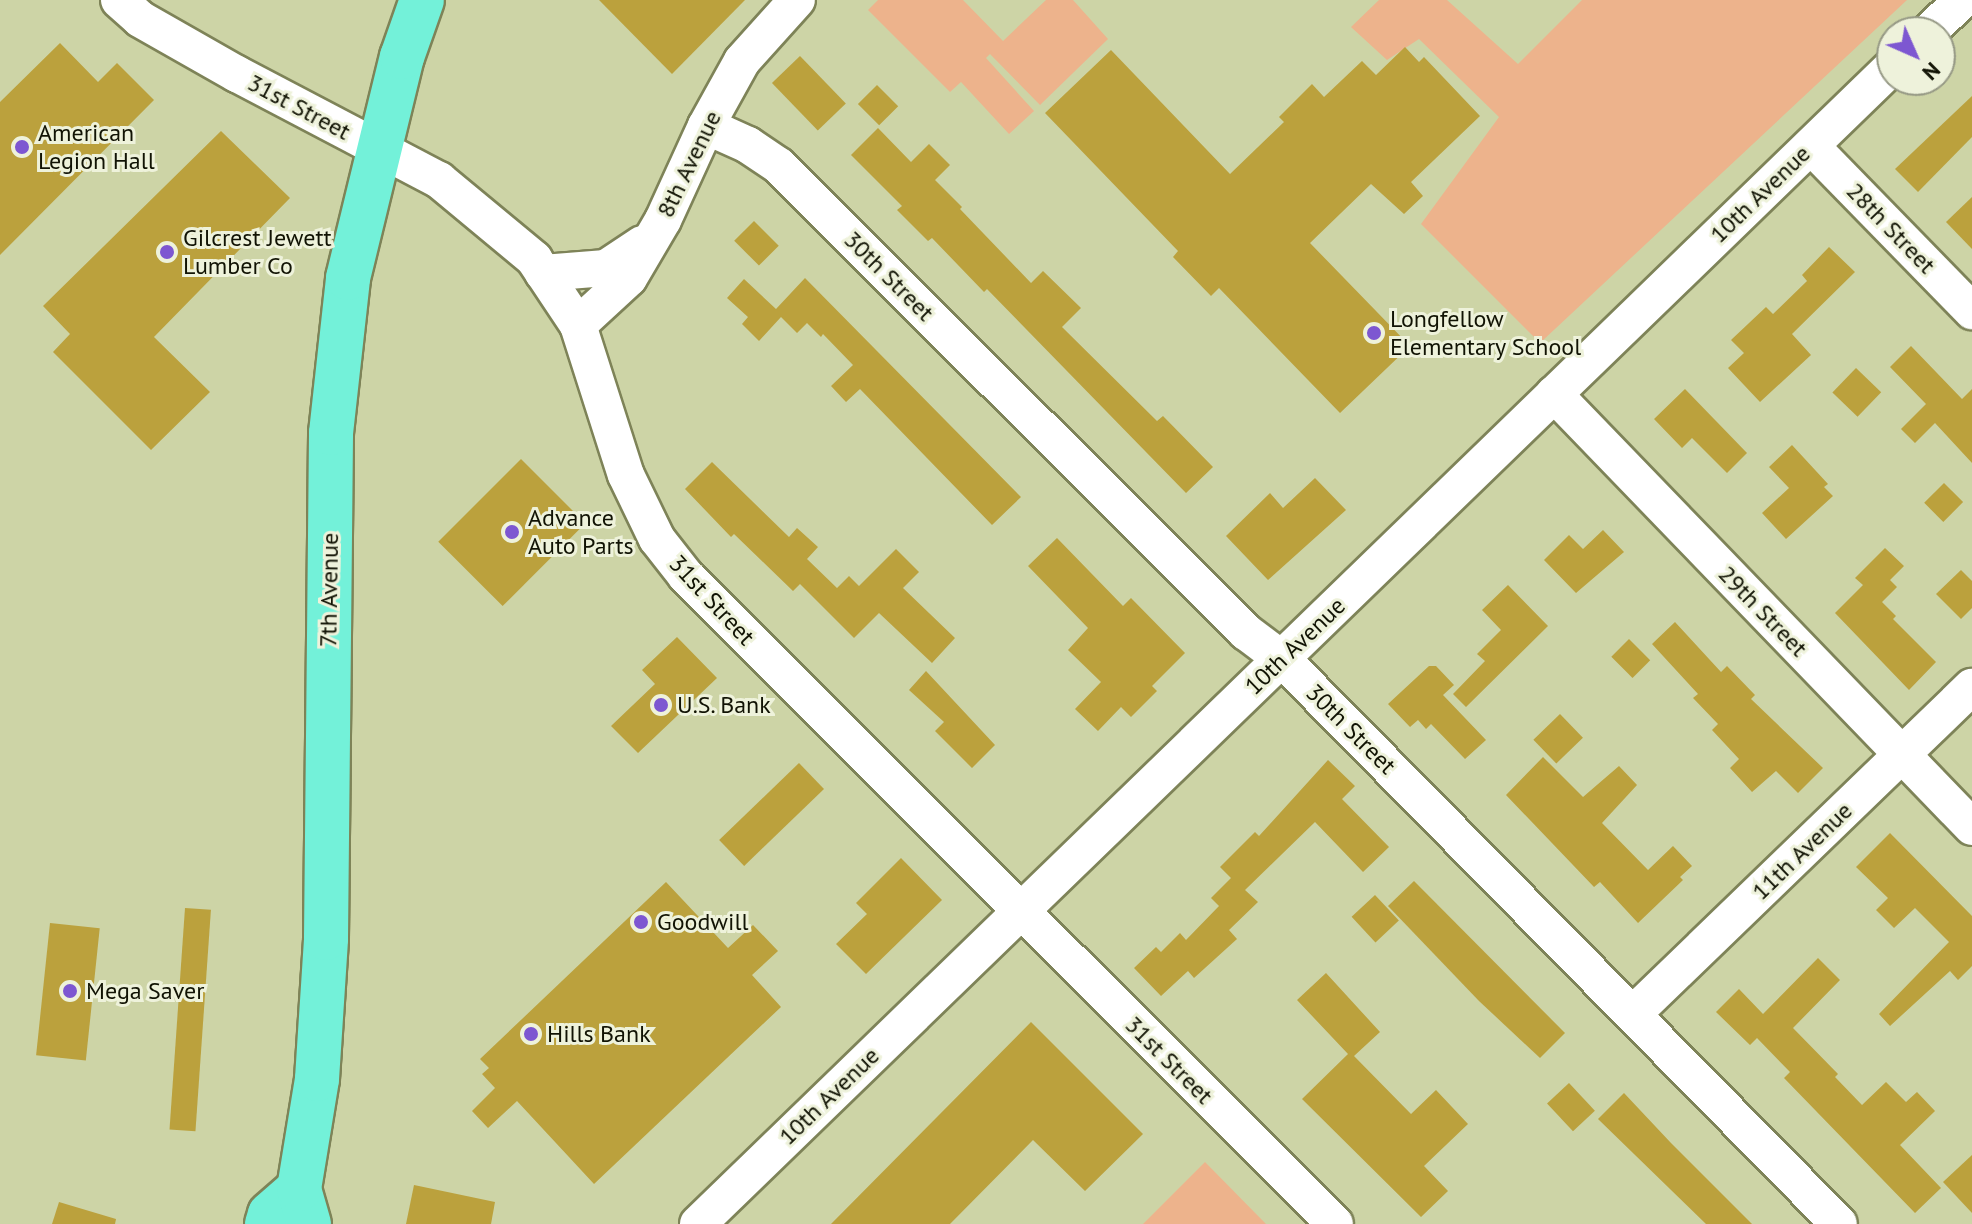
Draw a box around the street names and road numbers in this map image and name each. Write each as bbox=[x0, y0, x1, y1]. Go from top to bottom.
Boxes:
street label: 31st Street bbox=[243, 68, 355, 146]
street label: 8th Avenue bbox=[651, 106, 727, 222]
street label: 10th Avenue bbox=[1704, 139, 1816, 249]
street label: 28th Street bbox=[1841, 177, 1941, 279]
street label: 30th Street bbox=[838, 225, 940, 327]
street label: 7th Avenue bbox=[314, 532, 344, 648]
street label: 31st Street bbox=[663, 549, 761, 651]
street label: 29th Street bbox=[1713, 560, 1813, 662]
street label: 10th Avenue bbox=[1239, 591, 1351, 701]
street label: 30th Street bbox=[1300, 678, 1402, 780]
street label: 11th Avenue bbox=[1746, 796, 1858, 906]
street label: 31st Street bbox=[1119, 1010, 1219, 1110]
street label: 10th Avenue bbox=[773, 1041, 885, 1151]

